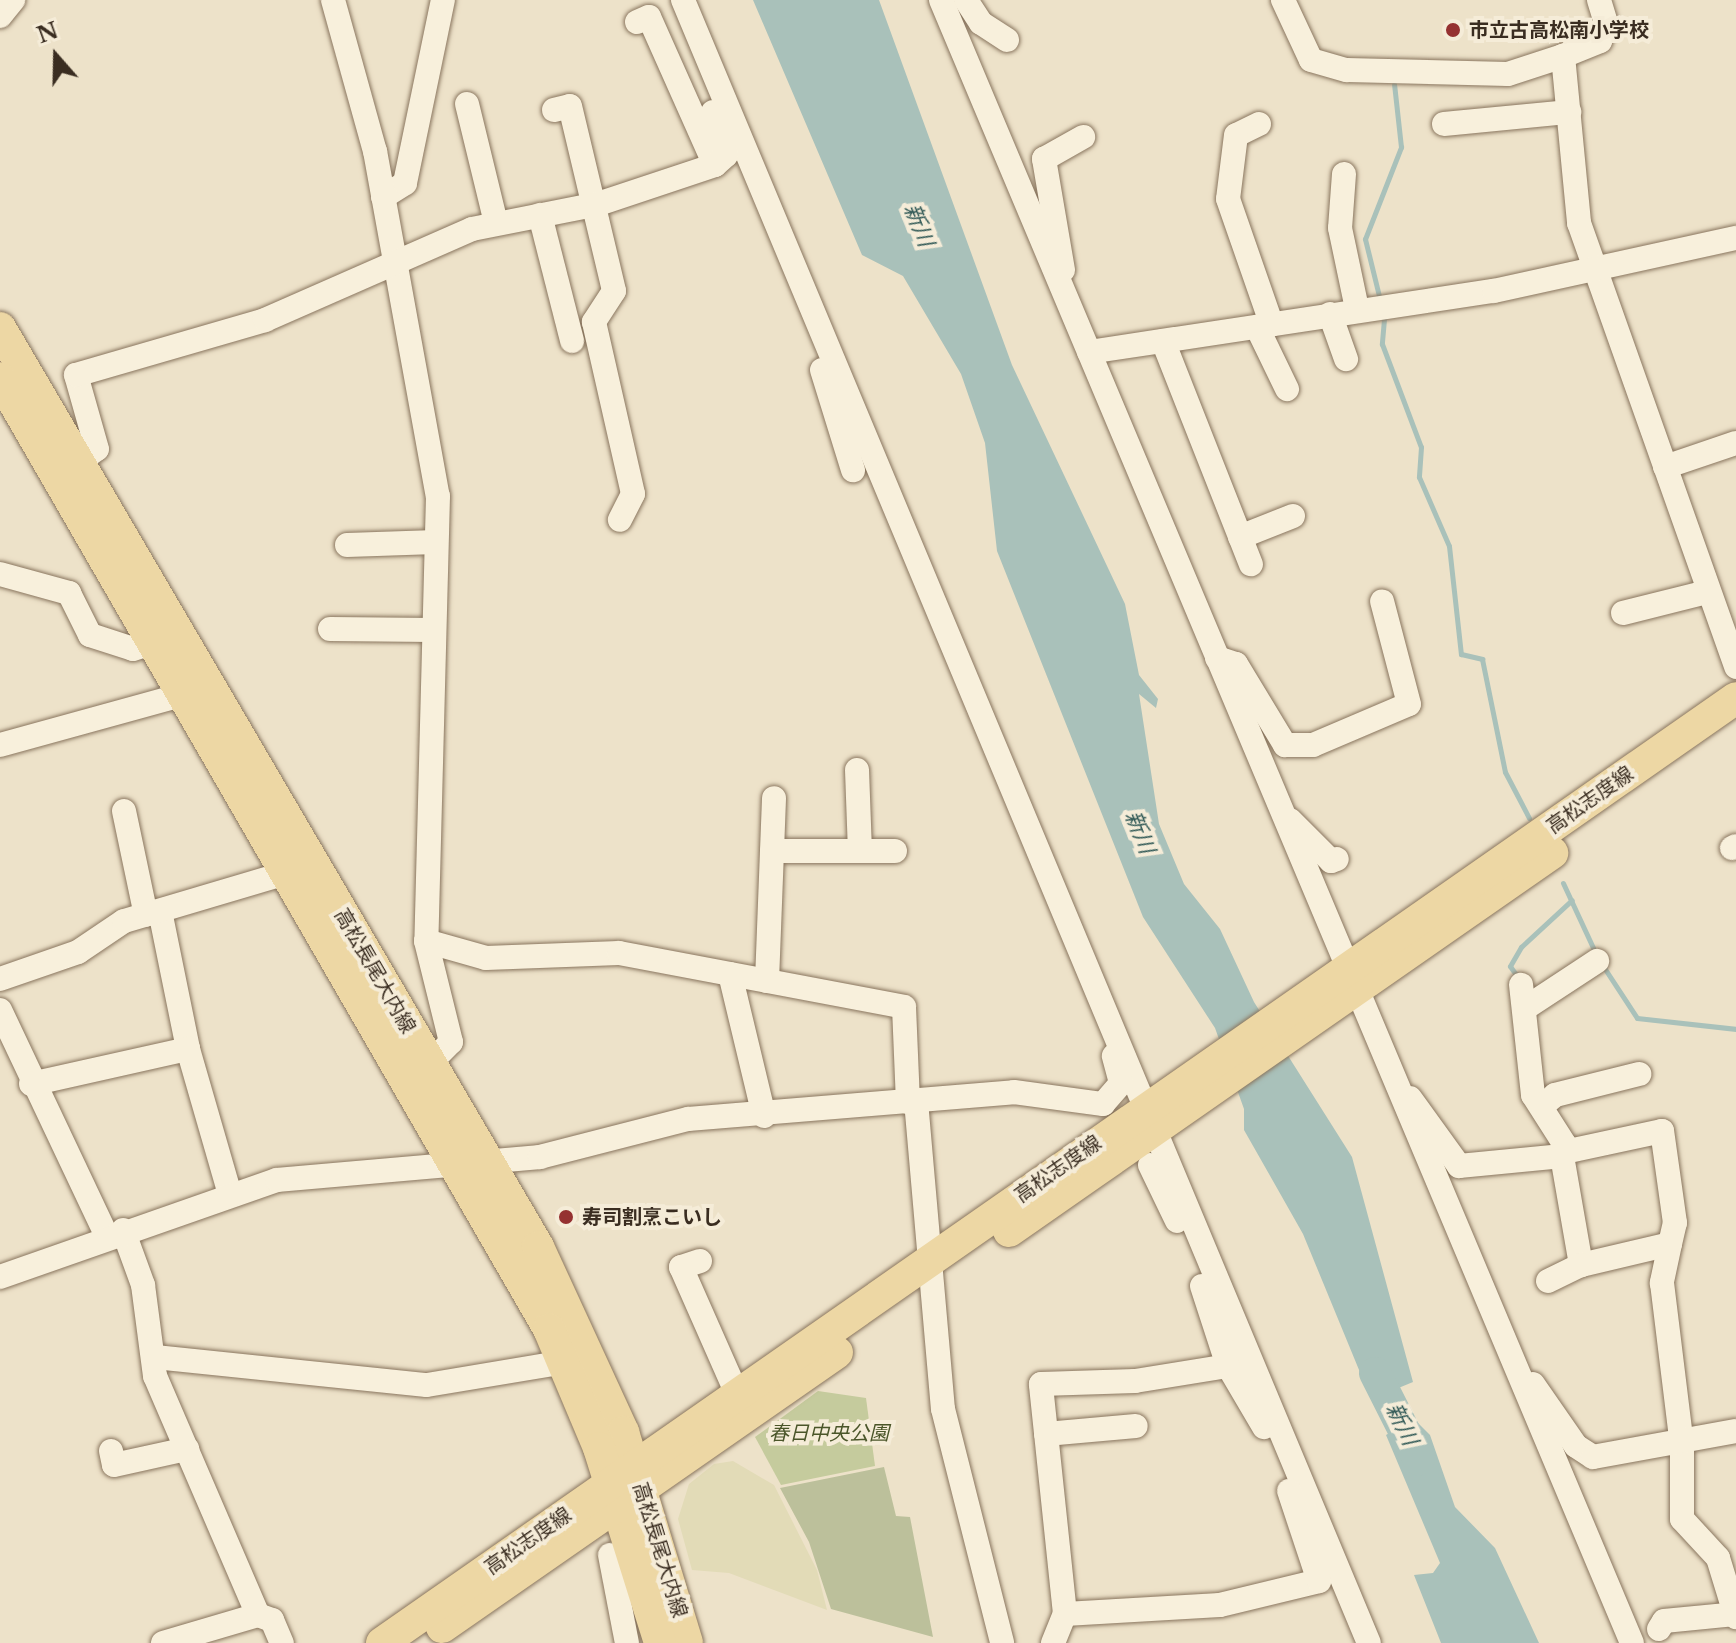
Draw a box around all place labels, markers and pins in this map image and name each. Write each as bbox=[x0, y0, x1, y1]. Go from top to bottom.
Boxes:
place label: 市立古高松南小学校 bbox=[1469, 18, 1649, 42]
marker: 市立古高松南小学校 bbox=[1444, 21, 1462, 39]
place label: 寿司割烹こいし bbox=[582, 1205, 722, 1229]
marker: 寿司割烹こいし bbox=[557, 1208, 575, 1226]

